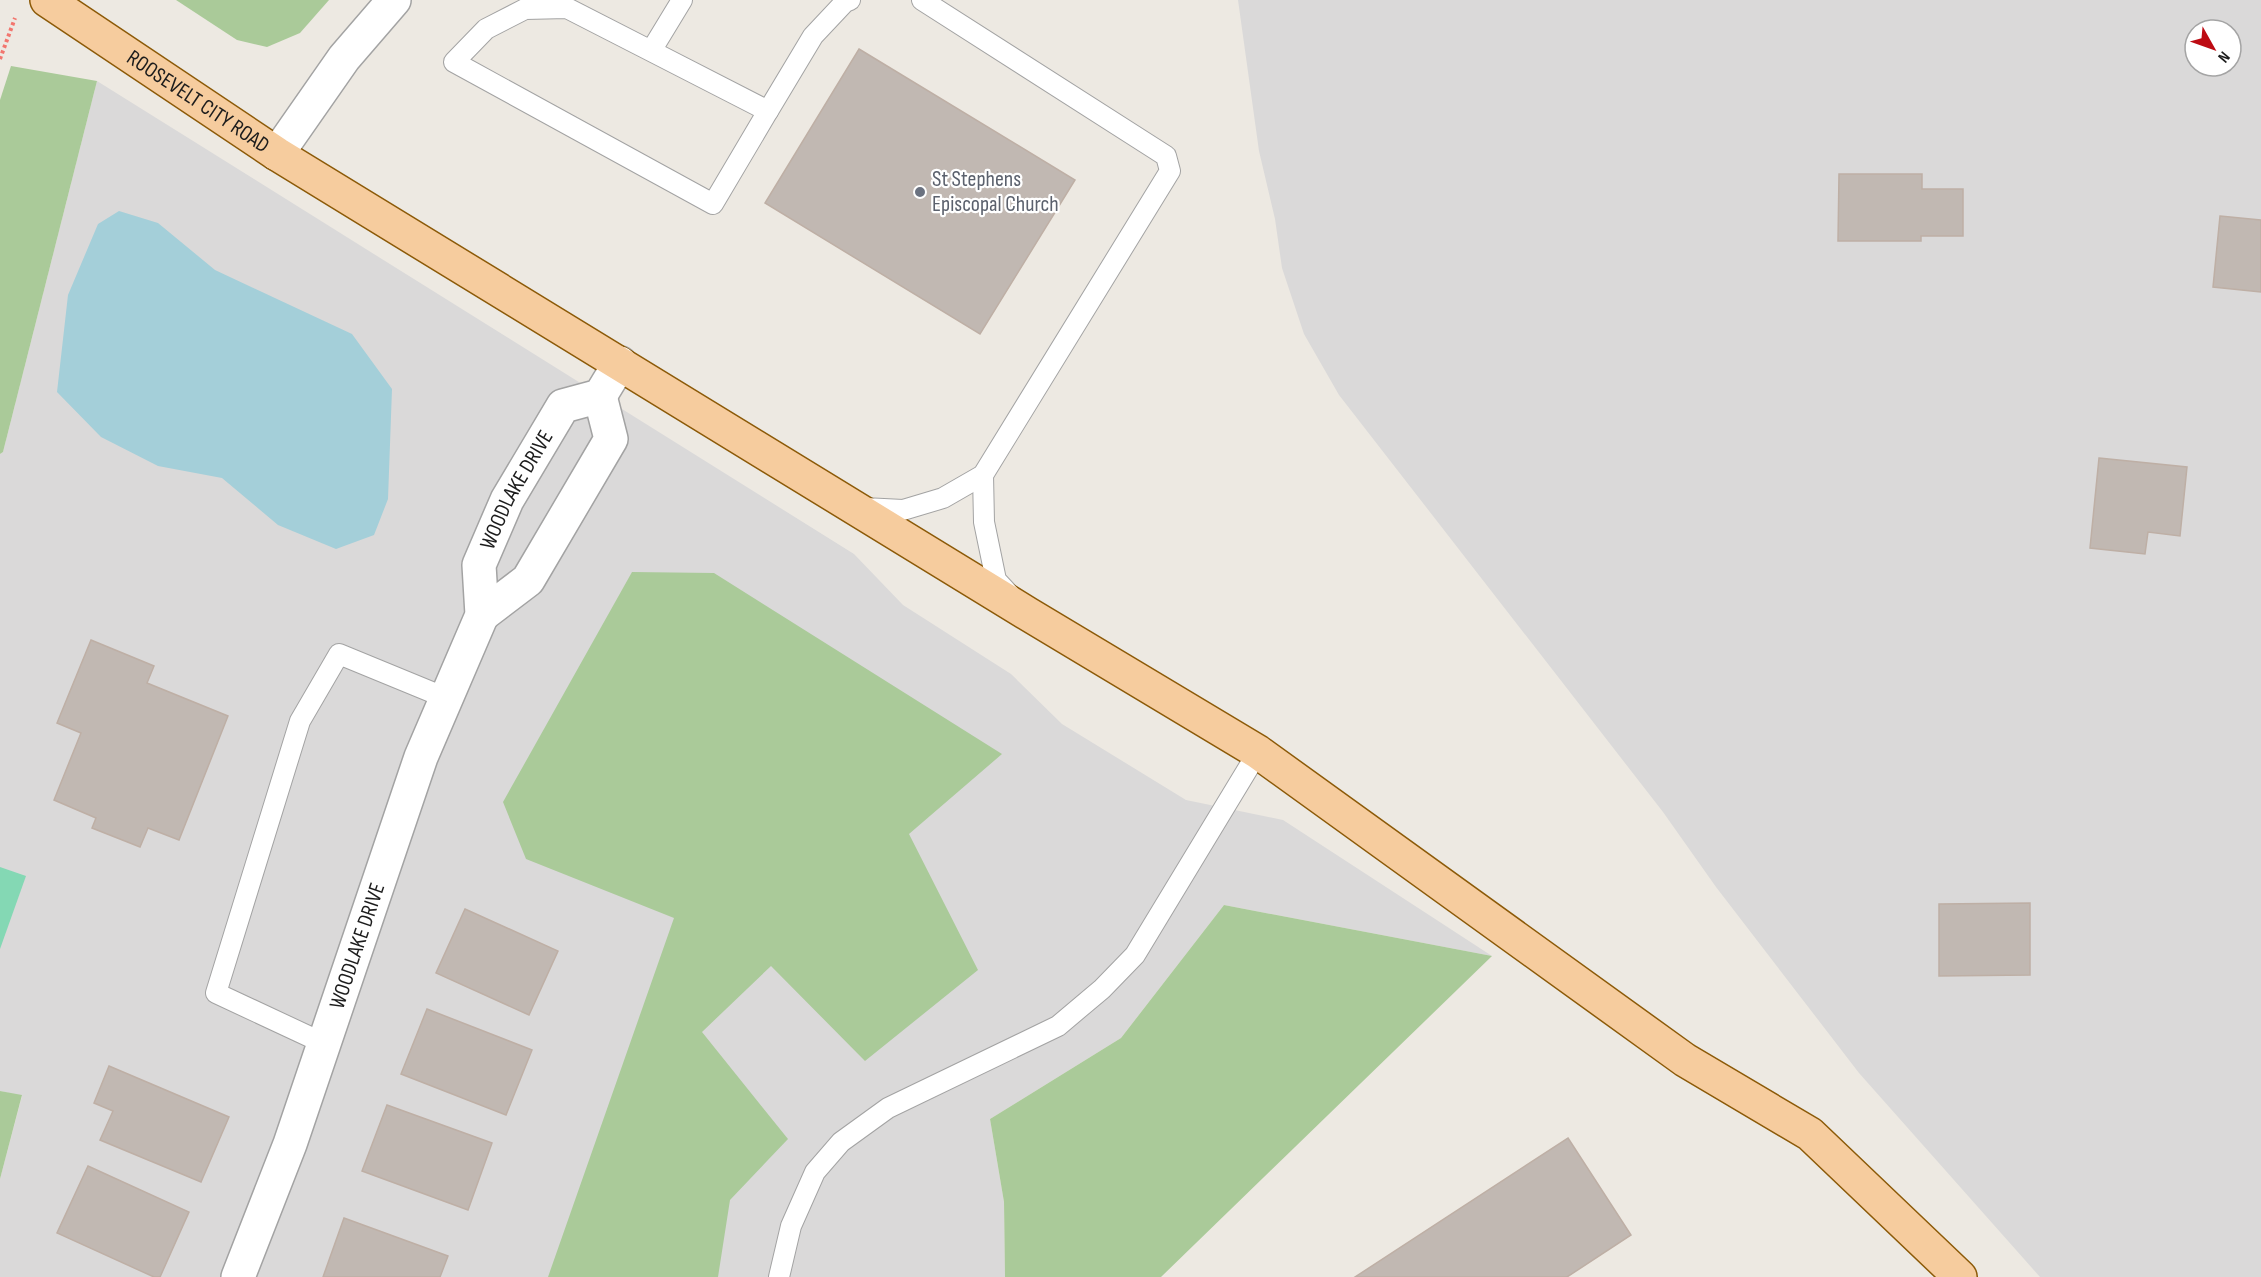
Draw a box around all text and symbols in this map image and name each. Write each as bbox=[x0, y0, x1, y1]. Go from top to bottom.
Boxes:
north arrow bbox=[2183, 18, 2243, 78]
street label: ROOSEVELT CITY ROAD bbox=[122, 44, 275, 159]
text: N bbox=[2213, 47, 2233, 66]
place label: St Stephens Episcopal Church bbox=[932, 166, 1059, 218]
marker: St Stephens Episcopal Church bbox=[913, 185, 927, 199]
street label: WOODLAKE DRIVE bbox=[474, 425, 559, 554]
street label: WOODLAKE DRIVE bbox=[323, 879, 391, 1012]

